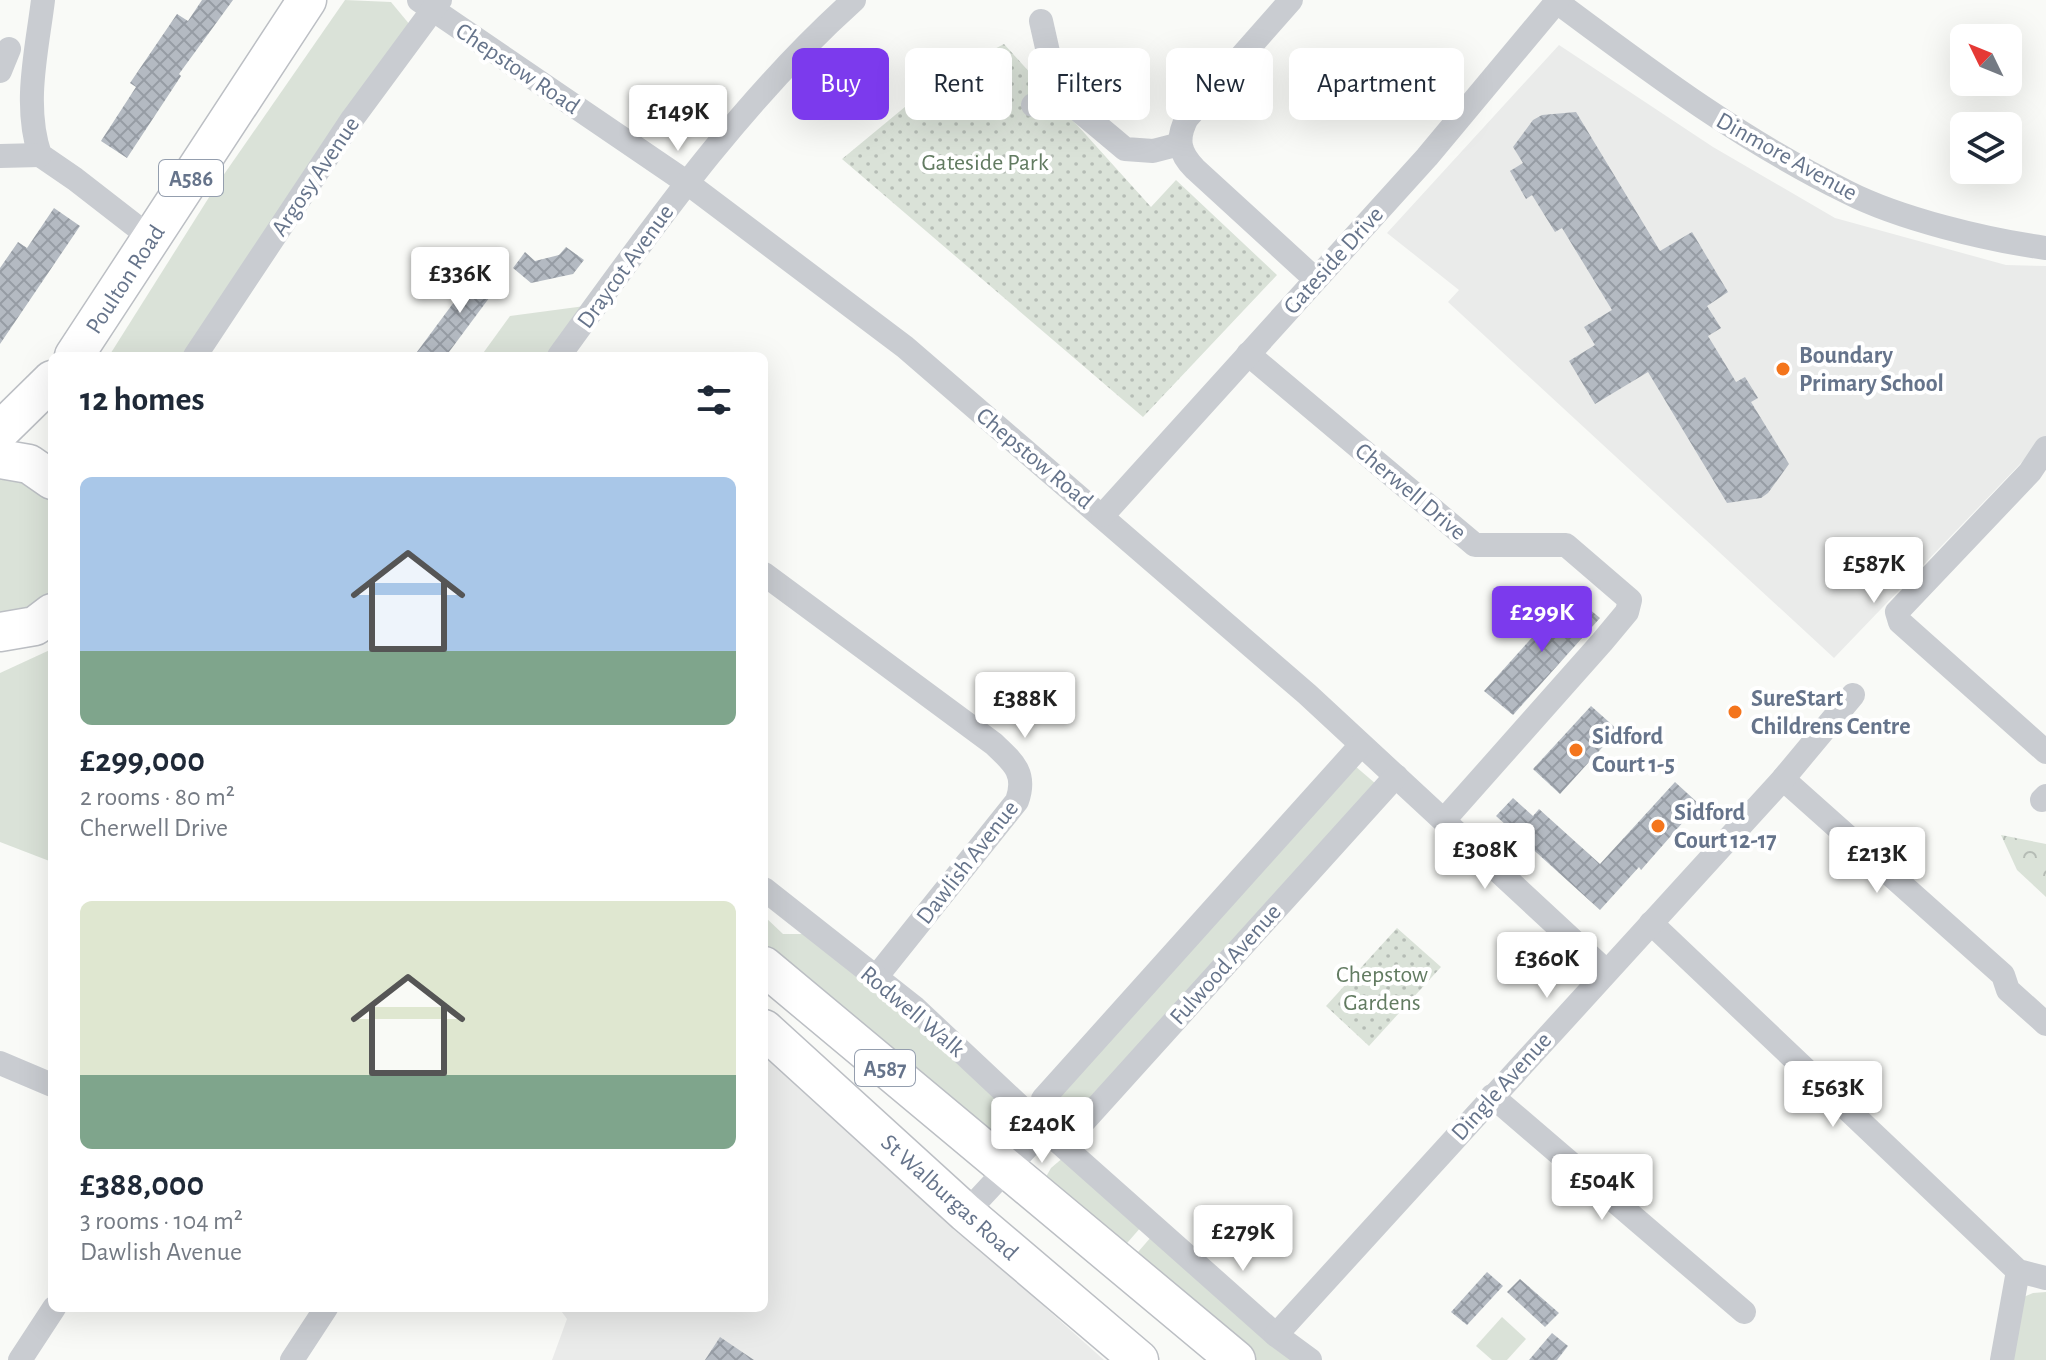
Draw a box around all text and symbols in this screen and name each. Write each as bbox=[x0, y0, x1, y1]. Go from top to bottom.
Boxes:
street label: Chepstow Road bbox=[451, 19, 584, 119]
north arrow bbox=[1950, 24, 2022, 96]
map controls bbox=[1950, 24, 2022, 184]
chip: Buy bbox=[792, 48, 889, 120]
chip: Rent bbox=[905, 48, 1012, 120]
chip: Filters bbox=[1028, 48, 1150, 120]
chip: New bbox=[1166, 48, 1273, 120]
chip: Apartment bbox=[1289, 48, 1464, 120]
pin: £149K bbox=[622, 85, 734, 153]
text: £149K bbox=[647, 98, 709, 124]
street label: Dinmore Avenue bbox=[1712, 108, 1861, 205]
button: layers bbox=[1950, 112, 2022, 184]
street label: Argosy Avenue bbox=[267, 113, 364, 240]
park label: Gateside Park bbox=[921, 151, 1049, 175]
road number: A586 bbox=[159, 160, 223, 196]
street label: Draycot Avenue bbox=[573, 200, 679, 333]
street label: Gateside Drive bbox=[1279, 202, 1388, 319]
street label: Poulton Road bbox=[82, 221, 170, 338]
pin: £336K bbox=[404, 247, 516, 315]
text: £336K bbox=[429, 260, 491, 286]
place label: Boundary Primary School bbox=[1799, 344, 1944, 396]
marker: Boundary Primary School bbox=[1774, 360, 1792, 378]
icon: filters bbox=[692, 378, 736, 422]
text: 12 homes bbox=[80, 383, 205, 417]
street label: Chepstow Road bbox=[972, 403, 1097, 514]
street label: Cherwell Drive bbox=[1350, 439, 1470, 545]
icon: home bbox=[336, 529, 480, 673]
pin: £587K bbox=[1818, 537, 1930, 605]
text: £587K bbox=[1843, 550, 1905, 576]
pin: £299K bbox=[1486, 586, 1598, 654]
text: £299K bbox=[1510, 599, 1574, 625]
pin: £388K bbox=[969, 672, 1081, 740]
text: £388K bbox=[993, 685, 1057, 711]
place label: SureStart Childrens Centre bbox=[1751, 687, 1911, 739]
marker: SureStart Childrens Centre bbox=[1726, 703, 1744, 721]
place label: Sidford Court 1-5 bbox=[1592, 725, 1675, 777]
marker: Sidford Court 1-5 bbox=[1567, 741, 1585, 759]
text: £299,000 bbox=[80, 744, 205, 778]
text: 2 rooms · 80 m² bbox=[80, 784, 235, 810]
street label: Dawlish Avenue bbox=[912, 796, 1023, 929]
place label: Sidford Court 12-17 bbox=[1674, 801, 1777, 853]
text: Cherwell Drive bbox=[80, 815, 228, 841]
marker: Sidford Court 12-17 bbox=[1649, 817, 1667, 835]
pin: £308K bbox=[1429, 823, 1541, 891]
pin: £213K bbox=[1821, 827, 1933, 895]
text: £308K bbox=[1453, 836, 1517, 862]
text: £213K bbox=[1847, 840, 1907, 866]
street label: Fulwood Avenue bbox=[1166, 900, 1286, 1030]
pin: £360K bbox=[1491, 932, 1603, 1000]
text: £360K bbox=[1515, 945, 1579, 971]
icon: home bbox=[336, 953, 480, 1097]
street label: Rodwell Walk bbox=[856, 962, 969, 1062]
park label: Chepstow Gardens bbox=[1336, 963, 1428, 1015]
street label: Dingle Avenue bbox=[1447, 1028, 1556, 1145]
road number: A587 bbox=[855, 1050, 915, 1086]
pin: £563K bbox=[1777, 1061, 1889, 1129]
text: £563K bbox=[1802, 1074, 1864, 1100]
pin: £240K bbox=[986, 1097, 1098, 1165]
text: £240K bbox=[1009, 1110, 1075, 1136]
street label: St Walburgas Road bbox=[876, 1130, 1022, 1265]
pin: £504K bbox=[1546, 1154, 1658, 1222]
text: £504K bbox=[1570, 1167, 1634, 1193]
text: £388,000 bbox=[80, 1168, 204, 1202]
pin: £279K bbox=[1187, 1205, 1299, 1273]
text: 3 rooms · 104 m² bbox=[80, 1208, 243, 1234]
text: £279K bbox=[1212, 1218, 1274, 1244]
text: Dawlish Avenue bbox=[80, 1239, 242, 1265]

